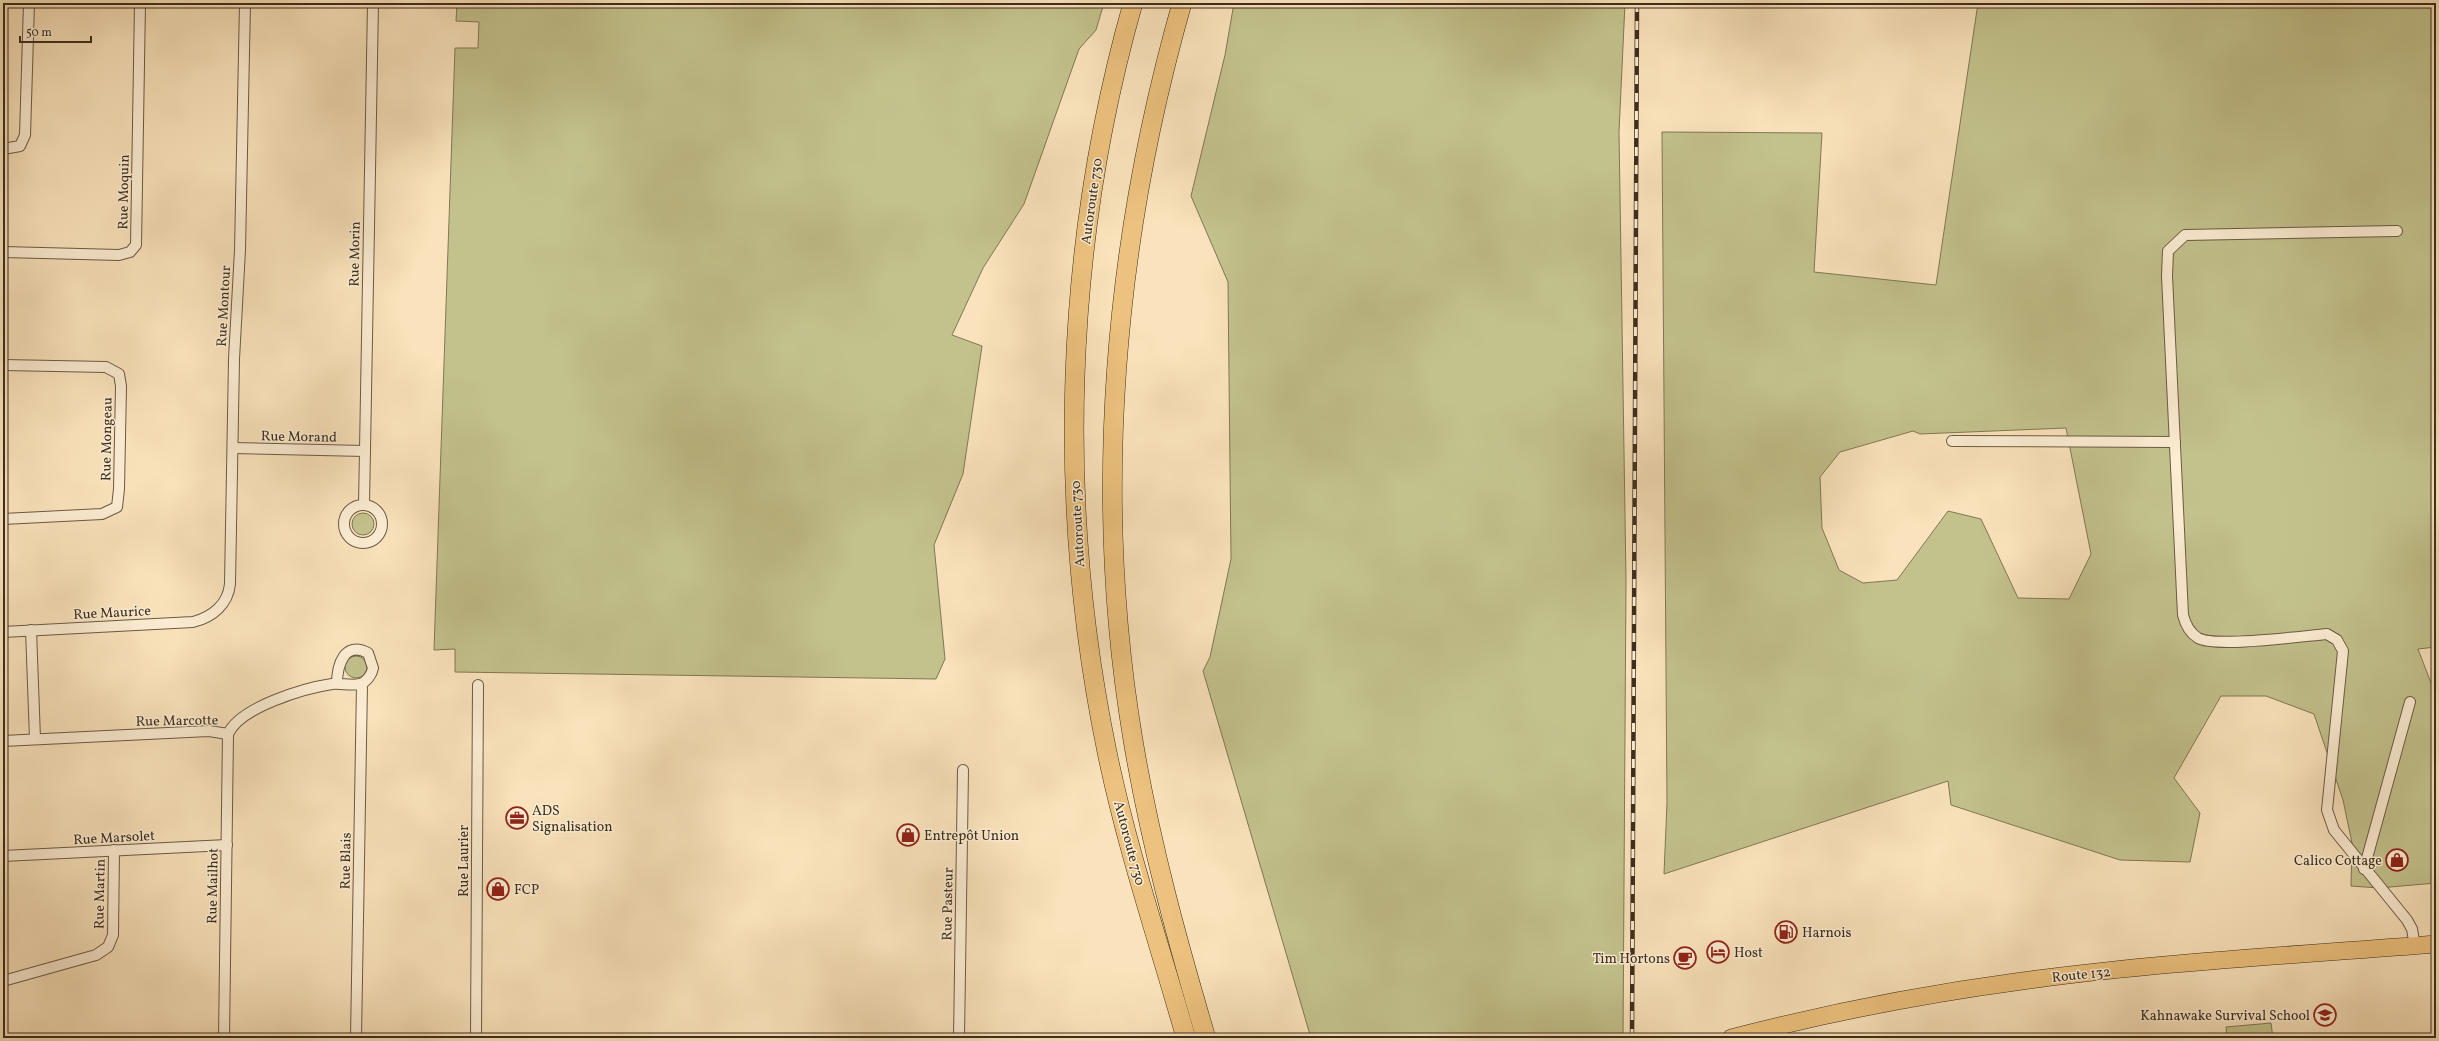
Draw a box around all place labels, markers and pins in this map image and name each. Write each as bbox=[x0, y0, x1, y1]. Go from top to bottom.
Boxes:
place label: ADS Signalisation bbox=[532, 802, 613, 837]
office icon: ADS Signalisation bbox=[504, 805, 530, 831]
shop icon: Entrepôt Union bbox=[895, 822, 921, 848]
place label: Entrepôt Union bbox=[924, 827, 1019, 846]
shop icon: Calico Cottage bbox=[2384, 847, 2410, 873]
place label: Calico Cottage bbox=[2294, 852, 2382, 871]
shop icon: FCP bbox=[485, 876, 511, 902]
place label: FCP bbox=[514, 881, 539, 900]
fuel station icon: Harnois bbox=[1773, 919, 1799, 945]
place label: Harnois bbox=[1802, 924, 1851, 943]
hotel icon: Host bbox=[1705, 939, 1731, 965]
place label: Host bbox=[1734, 944, 1763, 963]
cafe icon: Tim Hortons bbox=[1672, 945, 1698, 971]
place label: Tim Hortons bbox=[1593, 950, 1670, 969]
school or university icon: Kahnawake Survival School bbox=[2312, 1002, 2338, 1028]
place label: Kahnawake Survival School bbox=[2140, 1007, 2310, 1026]

